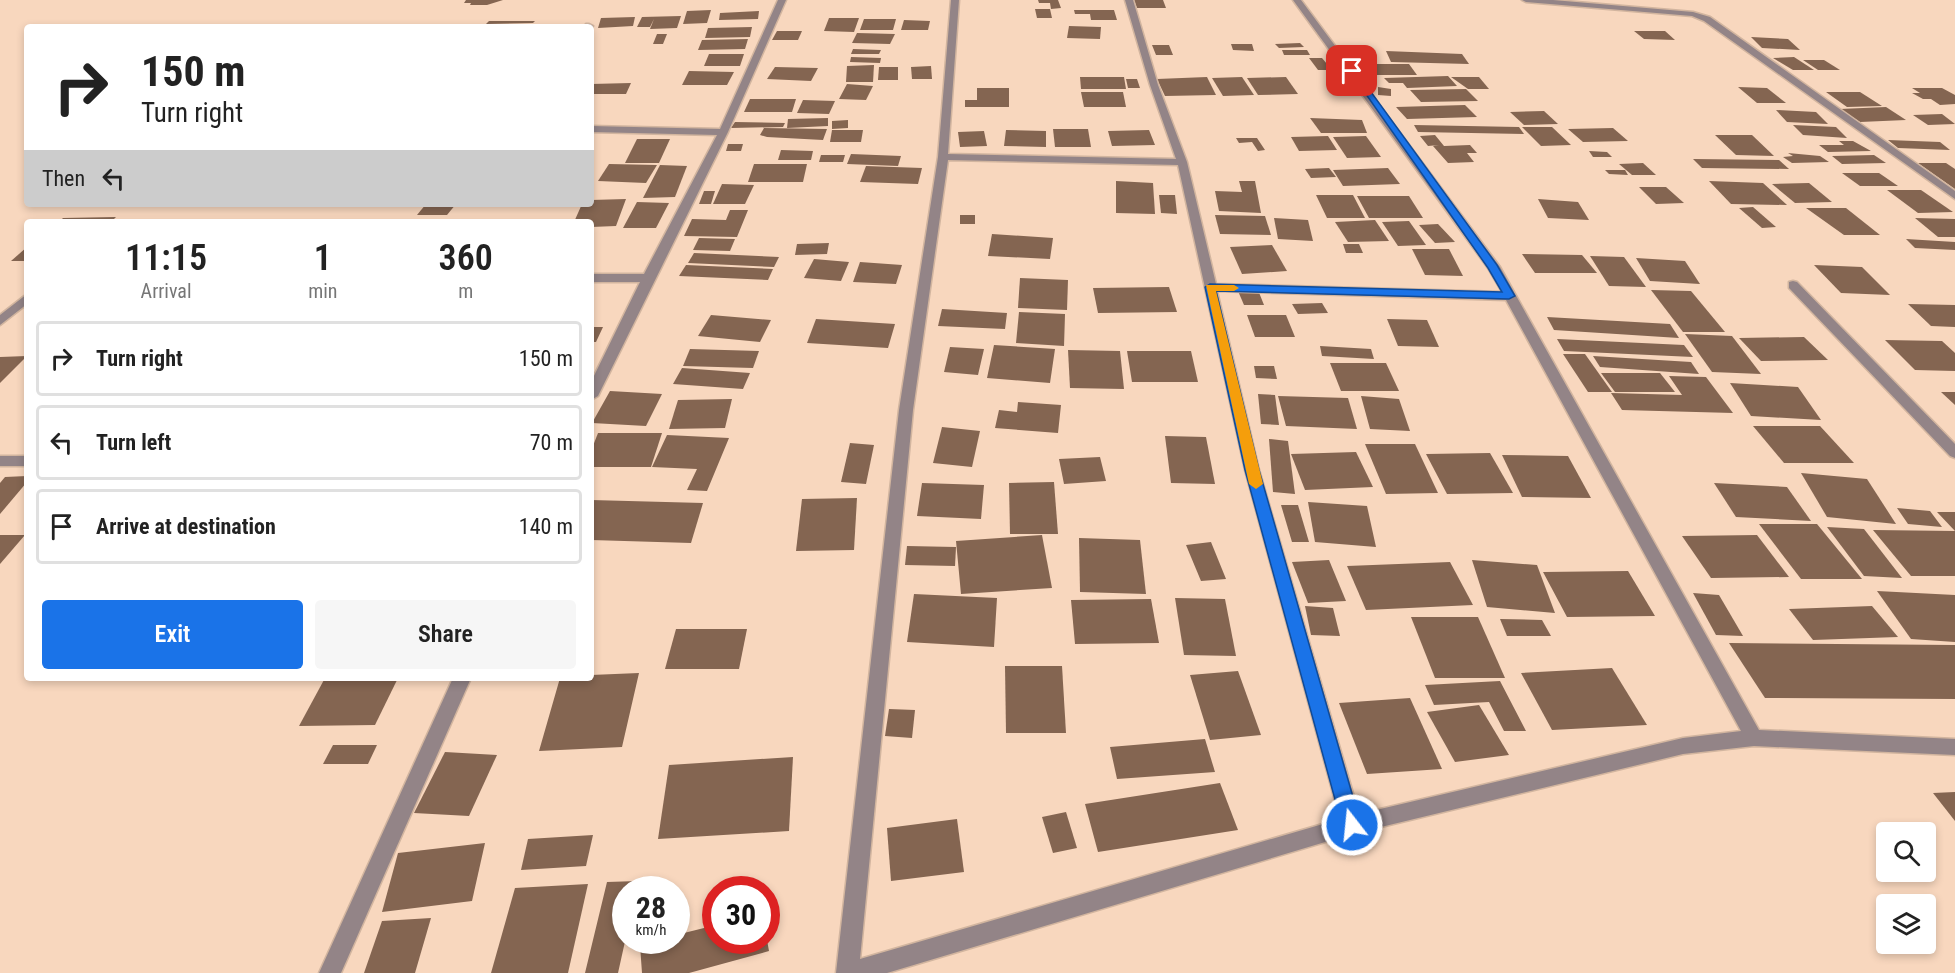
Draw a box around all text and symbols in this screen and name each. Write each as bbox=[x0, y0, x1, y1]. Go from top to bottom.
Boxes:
pin bbox=[1326, 45, 1377, 96]
text: 150 m bbox=[141, 47, 246, 96]
icon: right bbox=[42, 48, 120, 126]
icon: arrive bbox=[1335, 54, 1368, 87]
text: Turn right bbox=[141, 97, 243, 129]
icon: left bbox=[97, 162, 130, 195]
text: Then bbox=[42, 166, 85, 191]
text: 11:15 bbox=[125, 237, 207, 279]
text: 1 bbox=[314, 237, 332, 279]
text: 360 bbox=[439, 237, 493, 279]
text: Arrival bbox=[141, 279, 192, 303]
text: min bbox=[308, 279, 337, 303]
text: m bbox=[458, 279, 473, 303]
icon: right bbox=[45, 342, 78, 375]
text: Turn right bbox=[96, 346, 183, 371]
text: 150 m bbox=[519, 346, 573, 371]
icon: left bbox=[45, 426, 78, 459]
text: Turn left bbox=[96, 430, 171, 455]
text: 70 m bbox=[530, 430, 573, 455]
icon: arrive bbox=[45, 510, 78, 543]
text: Arrive at destination bbox=[96, 514, 276, 539]
text: 140 m bbox=[519, 514, 573, 539]
button: Exit bbox=[42, 600, 303, 669]
button: Share bbox=[315, 600, 576, 669]
position arrow bbox=[1320, 793, 1384, 857]
map controls bbox=[1876, 822, 1936, 954]
button: search bbox=[1876, 822, 1936, 882]
speed limit sign: 30 bbox=[702, 876, 780, 954]
text: 28 bbox=[636, 890, 666, 925]
button: layers bbox=[1876, 894, 1936, 954]
text: km/h bbox=[636, 921, 666, 939]

